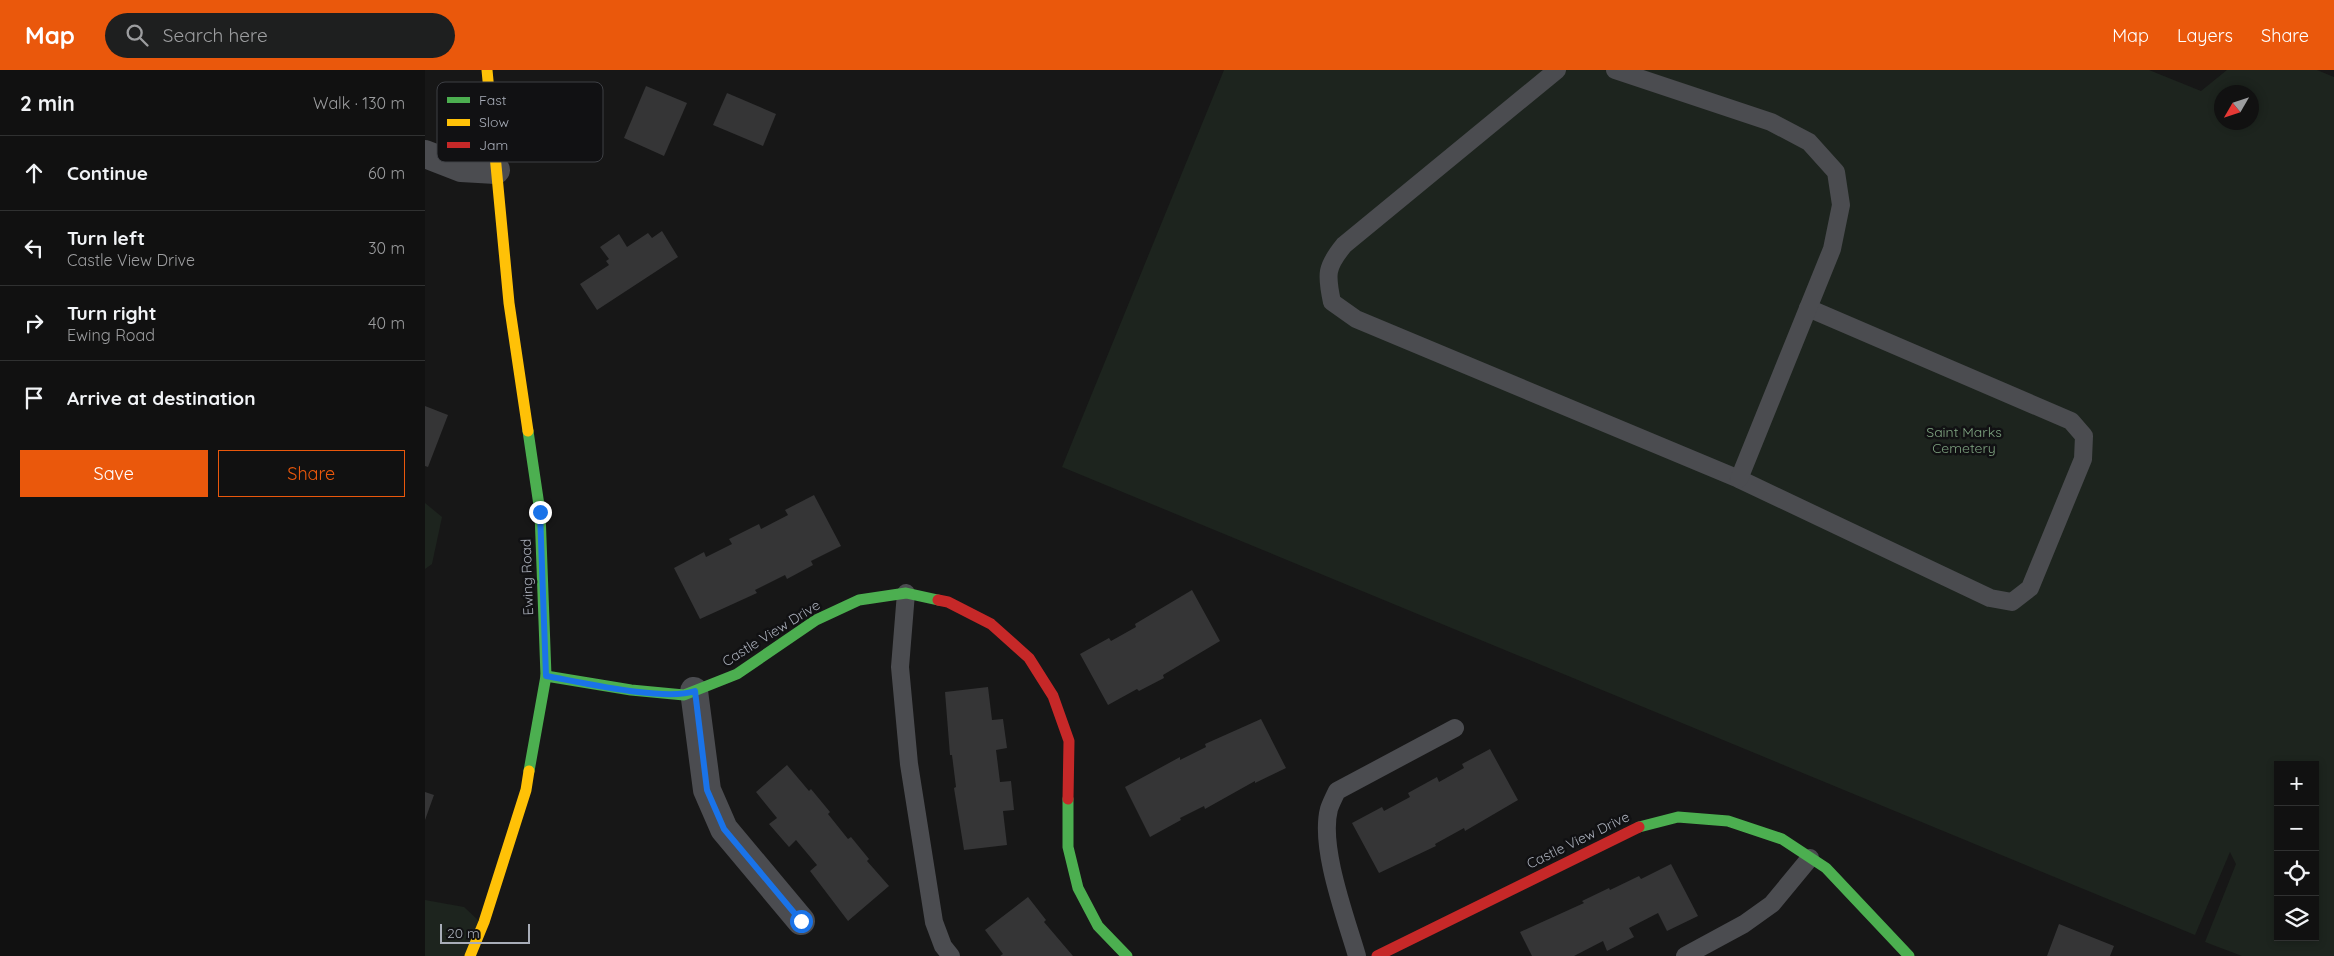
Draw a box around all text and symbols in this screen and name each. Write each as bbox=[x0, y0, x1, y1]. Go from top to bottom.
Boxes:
search box bbox=[105, 13, 455, 58]
text: Map bbox=[25, 20, 75, 50]
icon: search bbox=[123, 21, 151, 49]
text: Search here bbox=[163, 23, 268, 47]
text: Map bbox=[2112, 24, 2149, 47]
text: Layers bbox=[2177, 24, 2233, 47]
text: Share bbox=[2261, 24, 2309, 47]
legend bbox=[437, 82, 603, 162]
north arrow bbox=[2214, 85, 2259, 130]
text: 2 min bbox=[20, 90, 75, 116]
text: Fast bbox=[479, 91, 507, 109]
text: Walk · 130 m bbox=[313, 93, 405, 113]
text: Slow bbox=[479, 113, 509, 131]
text: Jam bbox=[479, 136, 508, 154]
icon: ahead bbox=[20, 159, 48, 187]
text: Continue bbox=[67, 161, 148, 185]
text: 60 m bbox=[368, 163, 405, 183]
text: Turn left bbox=[67, 226, 145, 250]
icon: left bbox=[20, 234, 48, 262]
text: 30 m bbox=[368, 238, 405, 258]
text: Castle View Drive bbox=[67, 250, 195, 270]
text: Turn right bbox=[67, 301, 156, 325]
icon: right bbox=[20, 309, 48, 337]
text: 40 m bbox=[368, 313, 405, 333]
text: Ewing Road bbox=[67, 325, 155, 345]
icon: arrive bbox=[20, 384, 48, 412]
text: Arrive at destination bbox=[67, 386, 256, 410]
park label: Saint Marks Cemetery bbox=[1926, 423, 2002, 457]
button: Save bbox=[20, 450, 208, 497]
button: Share bbox=[218, 450, 405, 497]
route end bbox=[529, 501, 552, 524]
street label: Ewing Road bbox=[517, 538, 537, 616]
street label: Castle View Drive bbox=[719, 596, 823, 670]
map controls bbox=[2274, 761, 2319, 941]
button: + bbox=[2274, 761, 2319, 806]
button: − bbox=[2274, 806, 2319, 851]
street label: Castle View Drive bbox=[1524, 807, 1632, 873]
button: locate bbox=[2274, 851, 2319, 896]
button: layers bbox=[2274, 896, 2319, 941]
route start bbox=[790, 910, 813, 933]
scale bar bbox=[440, 921, 530, 944]
text: 20 m bbox=[447, 924, 480, 942]

